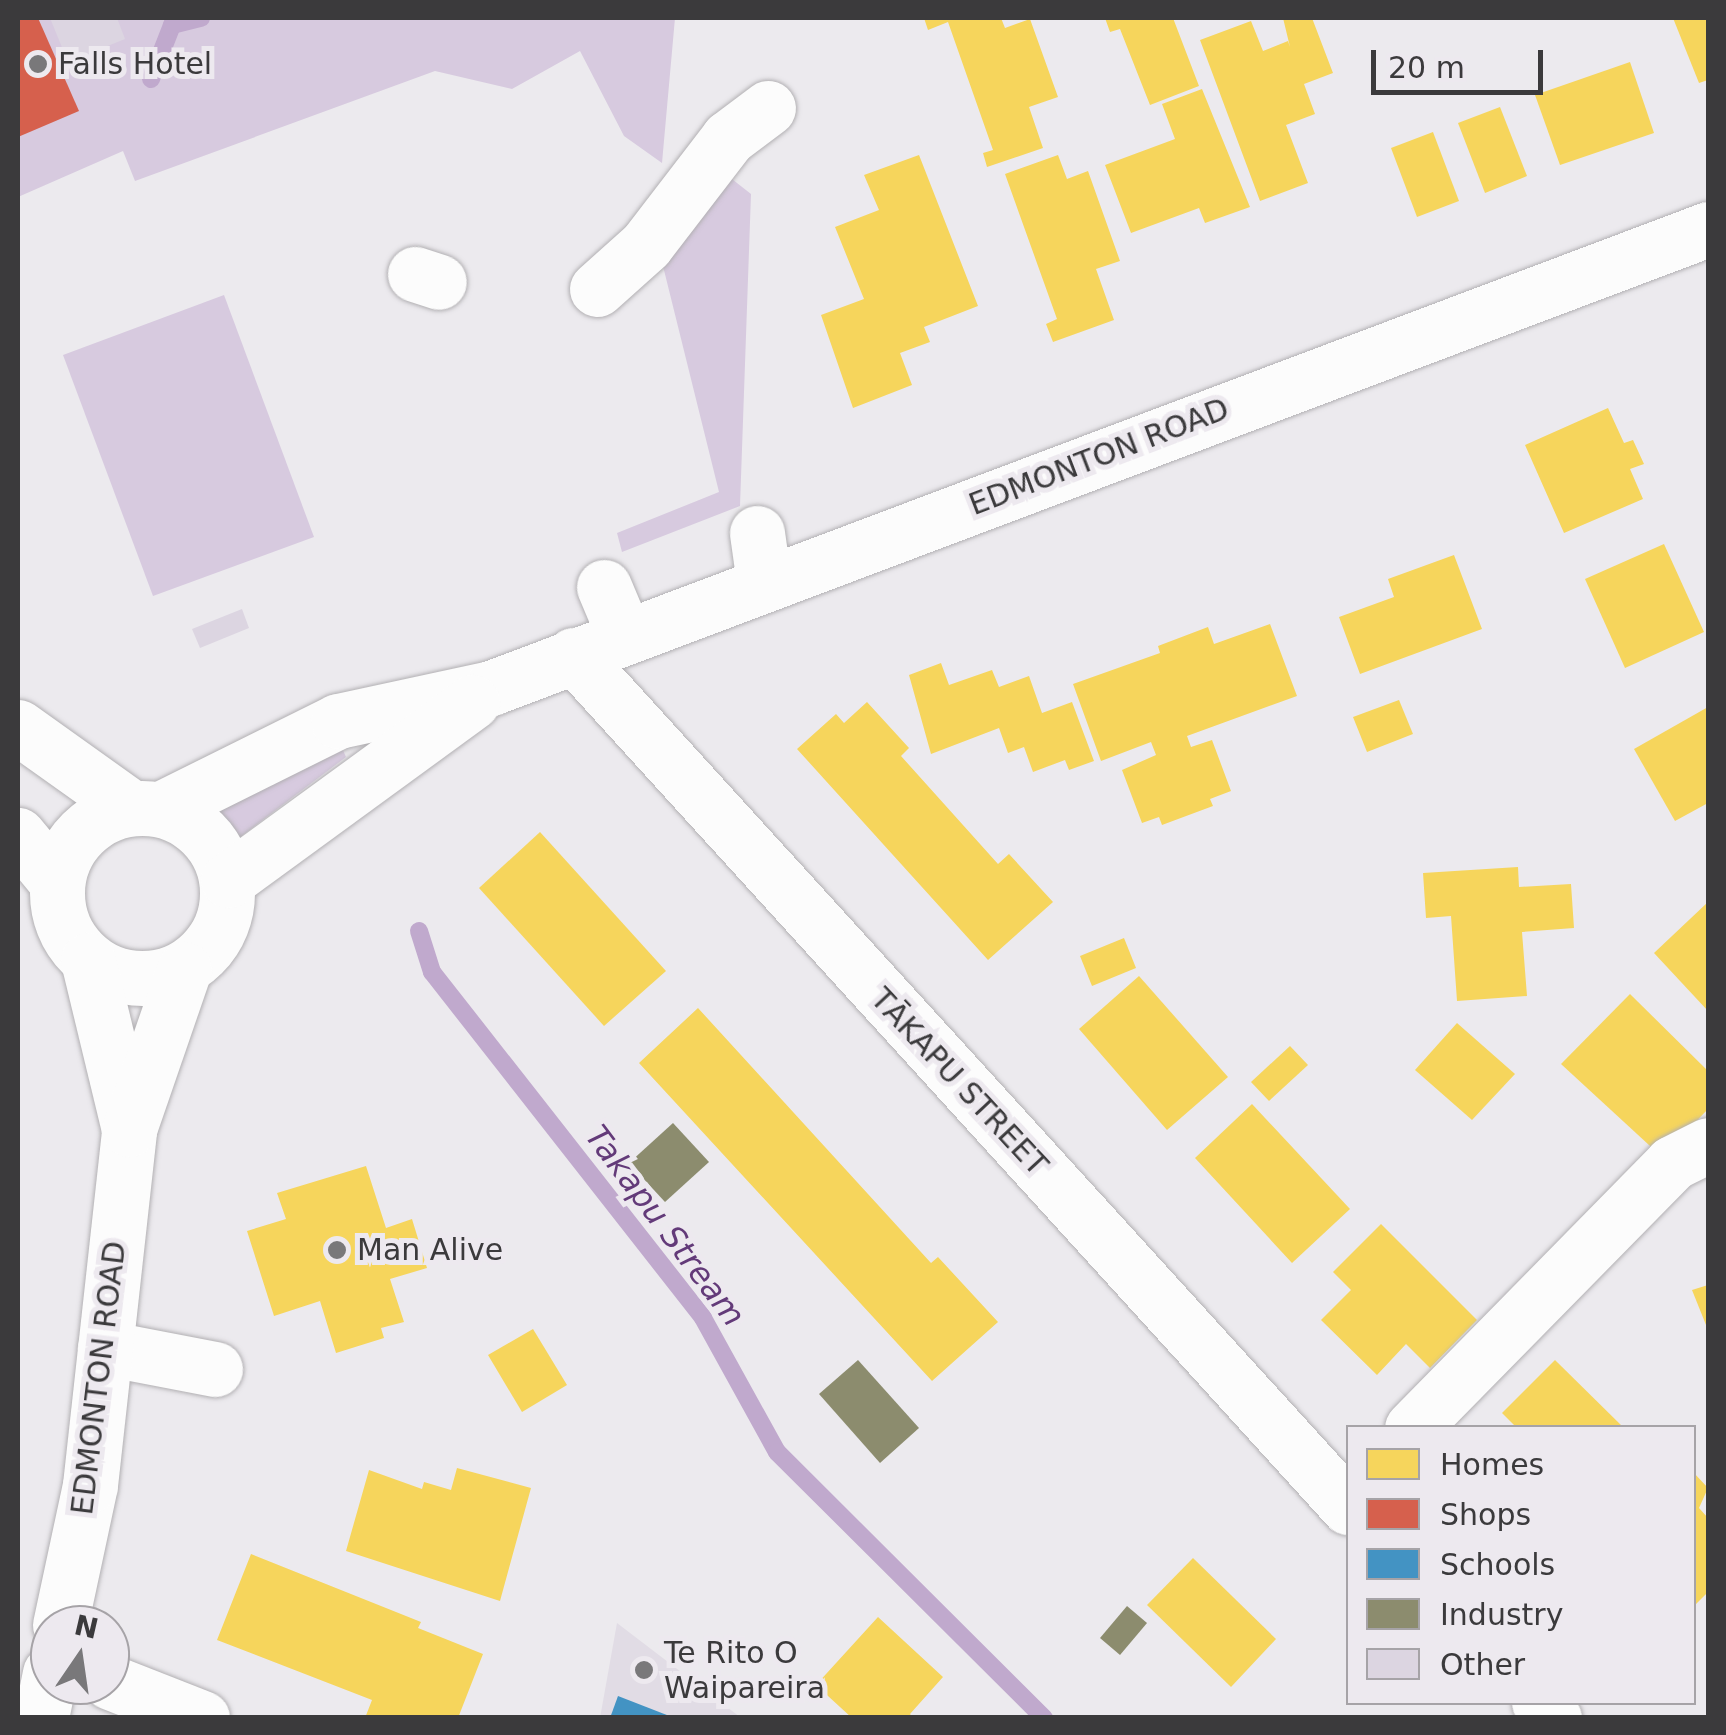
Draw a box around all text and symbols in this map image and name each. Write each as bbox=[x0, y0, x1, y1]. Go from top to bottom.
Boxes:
scale bar bbox=[1376, 30, 1548, 92]
place label: Falls Hotel bbox=[58, 46, 212, 82]
text: 20 m bbox=[1388, 50, 1465, 85]
marker: Falls Hotel bbox=[27, 53, 49, 75]
street label: EDMONTON ROAD bbox=[964, 391, 1234, 523]
street label: TĀKAPU STREET bbox=[863, 981, 1055, 1183]
water label: Takapu Stream bbox=[577, 1118, 753, 1334]
place label: Man Alive bbox=[357, 1232, 503, 1268]
street label: EDMONTON ROAD bbox=[64, 1239, 134, 1517]
marker: Man Alive bbox=[326, 1239, 348, 1261]
legend bbox=[1346, 1425, 1696, 1705]
text: Homes bbox=[1440, 1447, 1544, 1482]
text: Shops bbox=[1440, 1497, 1531, 1532]
text: Schools bbox=[1440, 1547, 1555, 1582]
text: Industry bbox=[1440, 1597, 1563, 1632]
north arrow bbox=[30, 1605, 130, 1705]
text: N bbox=[71, 1609, 102, 1646]
place label: Te Rito O Waipareira bbox=[664, 1635, 825, 1706]
text: Other bbox=[1440, 1647, 1525, 1682]
marker: Te Rito O Waipareira bbox=[633, 1659, 655, 1681]

